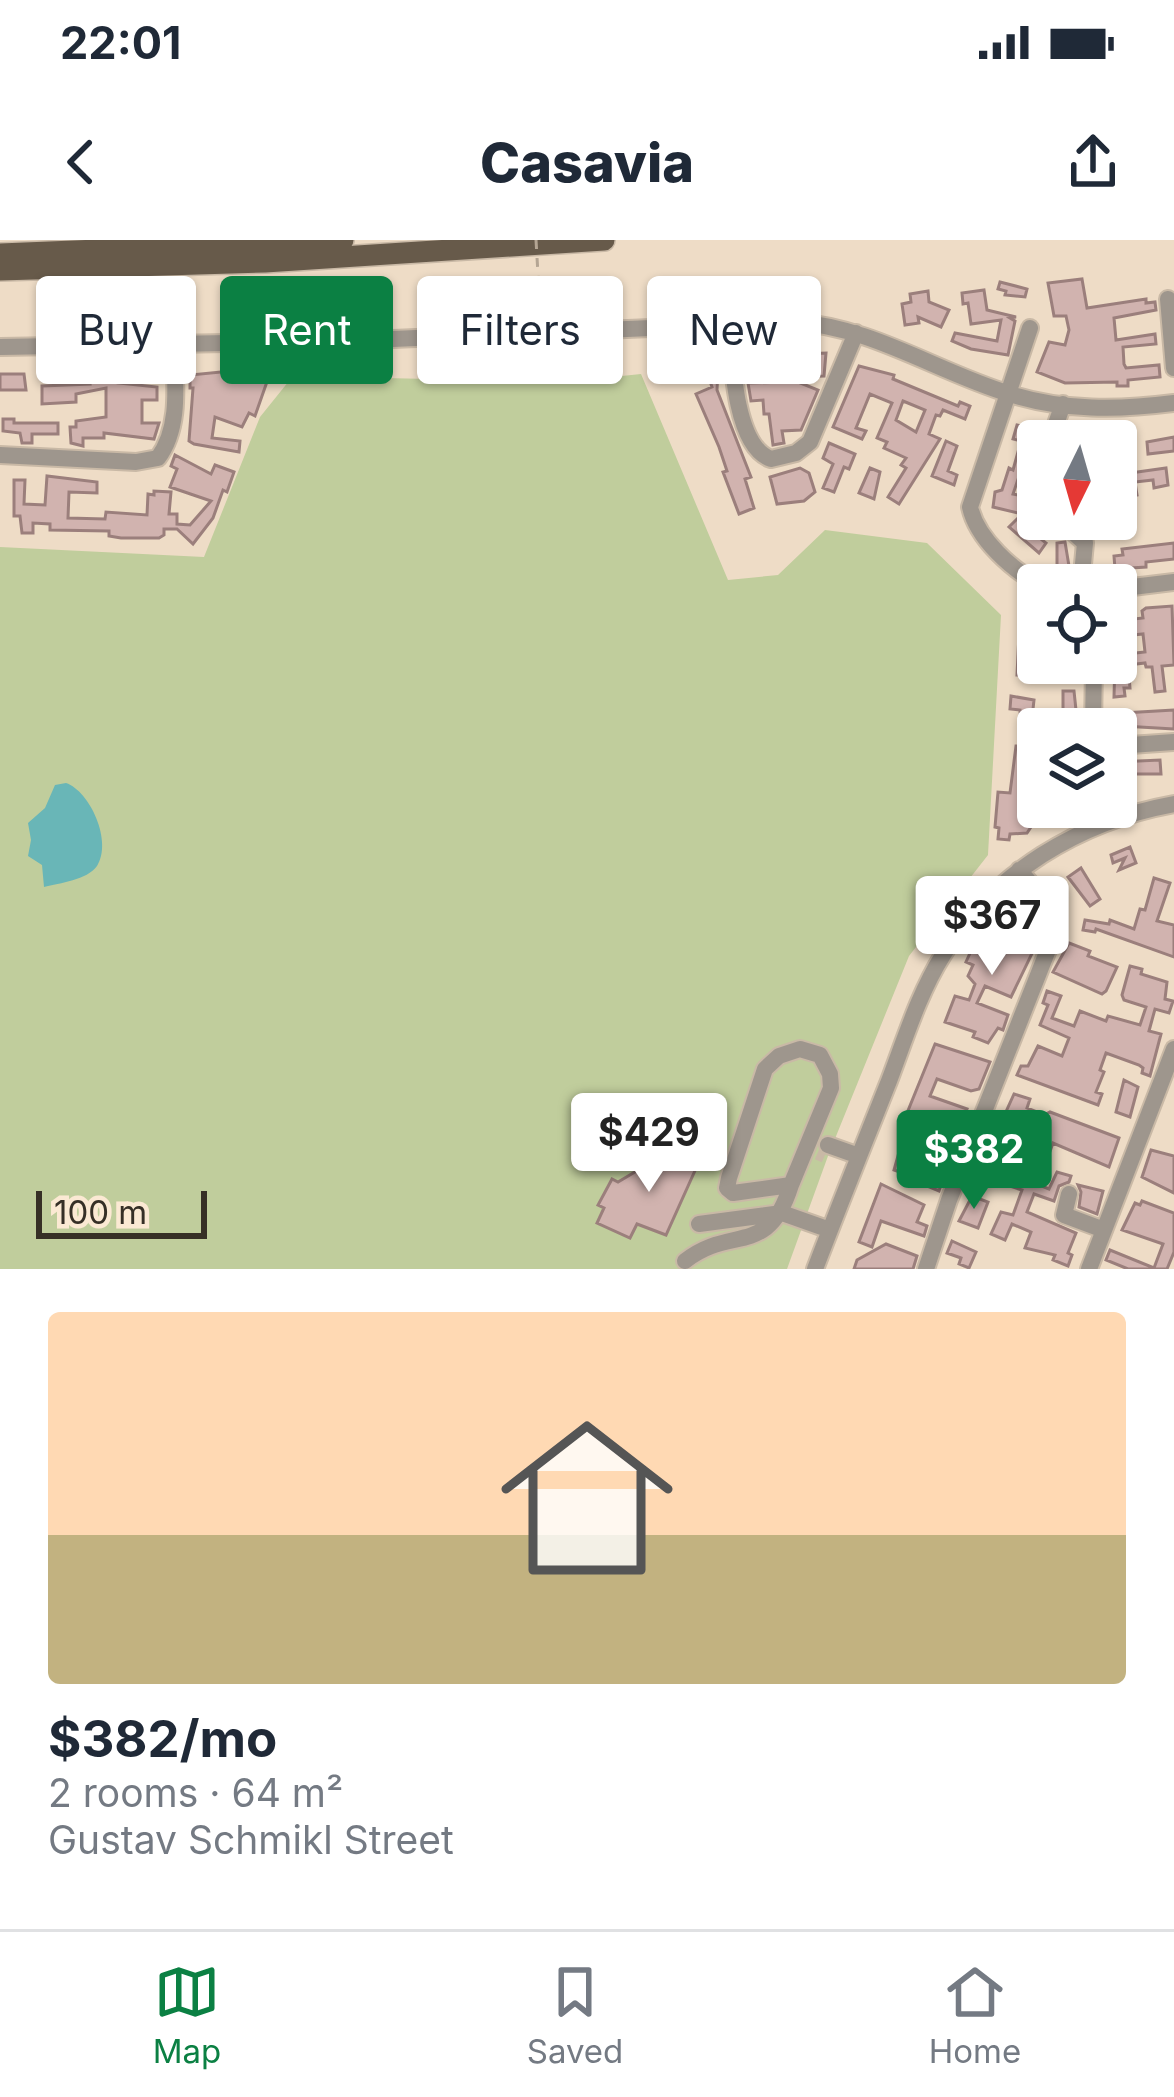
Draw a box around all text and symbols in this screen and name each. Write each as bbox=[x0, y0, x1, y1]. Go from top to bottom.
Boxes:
text: 22:01 bbox=[60, 15, 181, 70]
icon: back bbox=[48, 129, 114, 195]
icon: share bbox=[1060, 129, 1126, 195]
text: Casavia bbox=[480, 130, 694, 195]
chip: Buy bbox=[36, 276, 196, 384]
chip: Rent bbox=[220, 276, 393, 384]
chip: Filters bbox=[417, 276, 623, 384]
chip: New bbox=[647, 276, 821, 384]
north arrow bbox=[1017, 420, 1137, 540]
map controls bbox=[1017, 420, 1137, 828]
button: locate bbox=[1017, 564, 1137, 684]
button: layers bbox=[1017, 708, 1137, 828]
pin: $367 bbox=[921, 876, 1063, 978]
text: $367 bbox=[943, 891, 1041, 938]
pin: $429 bbox=[578, 1093, 720, 1195]
text: $429 bbox=[598, 1108, 700, 1155]
pin: $382 bbox=[903, 1110, 1045, 1212]
text: $382 bbox=[924, 1125, 1024, 1172]
scale bar bbox=[36, 1185, 207, 1238]
text: 100 m bbox=[54, 1192, 147, 1232]
icon: home bbox=[479, 1390, 695, 1606]
text: $382/mo bbox=[48, 1708, 277, 1769]
text: 2 rooms · 64 m² bbox=[48, 1769, 343, 1816]
text: Gustav Schmikl Street bbox=[48, 1816, 454, 1863]
tab: Map bbox=[153, 1959, 221, 2071]
tab: Saved bbox=[527, 1959, 623, 2071]
tab: Home bbox=[929, 1959, 1021, 2071]

